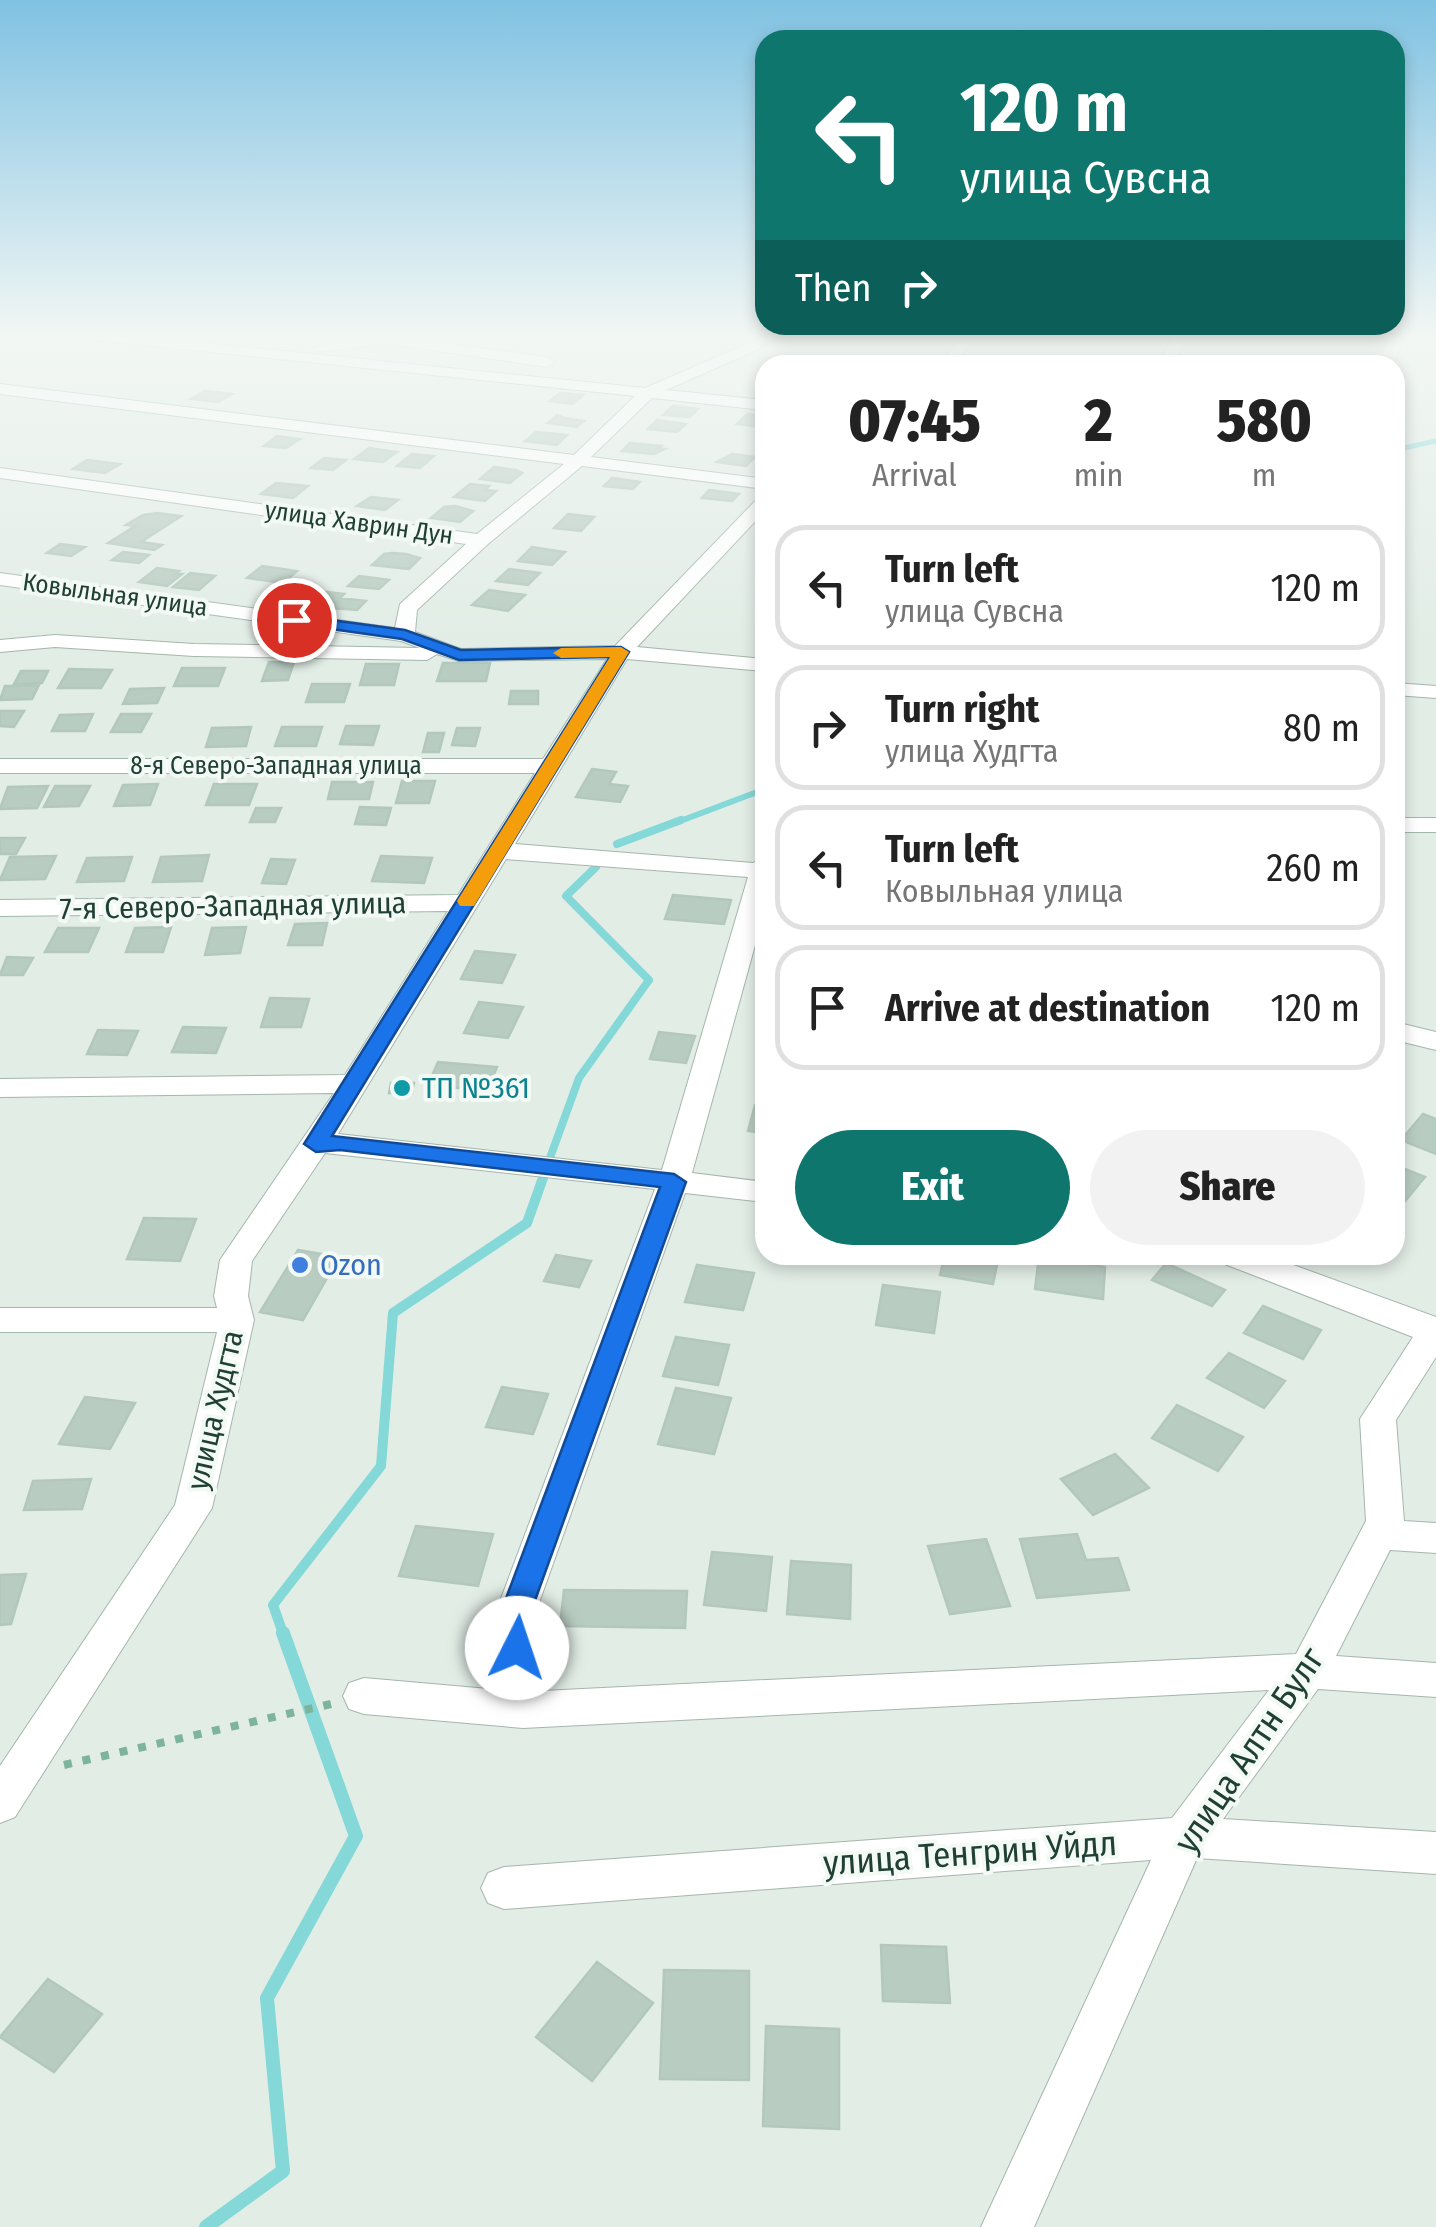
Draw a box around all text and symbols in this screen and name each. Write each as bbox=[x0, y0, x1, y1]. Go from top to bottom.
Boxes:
text: 120 m bbox=[960, 66, 1128, 150]
icon: left bbox=[795, 70, 925, 200]
text: улица Сувсна bbox=[960, 151, 1212, 205]
icon: right bbox=[891, 260, 946, 315]
text: Then bbox=[795, 265, 871, 311]
text: 07:45 bbox=[848, 385, 981, 457]
text: 2 bbox=[1084, 385, 1113, 457]
text: 580 bbox=[1216, 385, 1312, 457]
text: Arrival bbox=[872, 456, 957, 494]
text: min bbox=[1074, 456, 1123, 494]
text: m bbox=[1252, 456, 1276, 494]
street label: улица Хаврин Дун bbox=[263, 495, 455, 551]
text: Turn left bbox=[885, 546, 1019, 592]
icon: left bbox=[800, 560, 855, 615]
text: 120 m bbox=[1270, 565, 1360, 611]
street label: Ковыльная улица bbox=[21, 567, 209, 623]
pin bbox=[252, 578, 337, 663]
text: улица Сувсна bbox=[885, 592, 1064, 630]
icon: arrive bbox=[267, 593, 322, 648]
text: Turn right bbox=[885, 686, 1039, 732]
icon: right bbox=[800, 700, 855, 755]
text: 80 m bbox=[1283, 705, 1360, 751]
text: улица Худгта bbox=[885, 732, 1058, 770]
street label: 8-я Северо-Западная улица bbox=[130, 751, 422, 781]
text: Turn left bbox=[885, 826, 1019, 872]
icon: left bbox=[800, 840, 855, 895]
text: 260 m bbox=[1266, 845, 1360, 891]
text: Ковыльная улица bbox=[885, 872, 1123, 910]
street label: 7-я Северо-Западная улица bbox=[59, 885, 407, 927]
icon: arrive bbox=[800, 980, 855, 1035]
text: Arrive at destination bbox=[885, 985, 1210, 1031]
text: 120 m bbox=[1270, 985, 1360, 1031]
place label: ТП №361 bbox=[422, 1070, 530, 1106]
marker: ТП №361 bbox=[391, 1077, 413, 1099]
button: Exit bbox=[795, 1130, 1070, 1245]
button: Share bbox=[1090, 1130, 1365, 1245]
place label: Ozon bbox=[320, 1247, 382, 1283]
marker: Ozon bbox=[289, 1254, 311, 1276]
street label: улица Худгта bbox=[179, 1327, 251, 1493]
position arrow bbox=[465, 1596, 569, 1700]
street label: улица Алтн Булг bbox=[1165, 1639, 1333, 1861]
street label: улица Тенгрин Уйдл bbox=[822, 1822, 1118, 1884]

